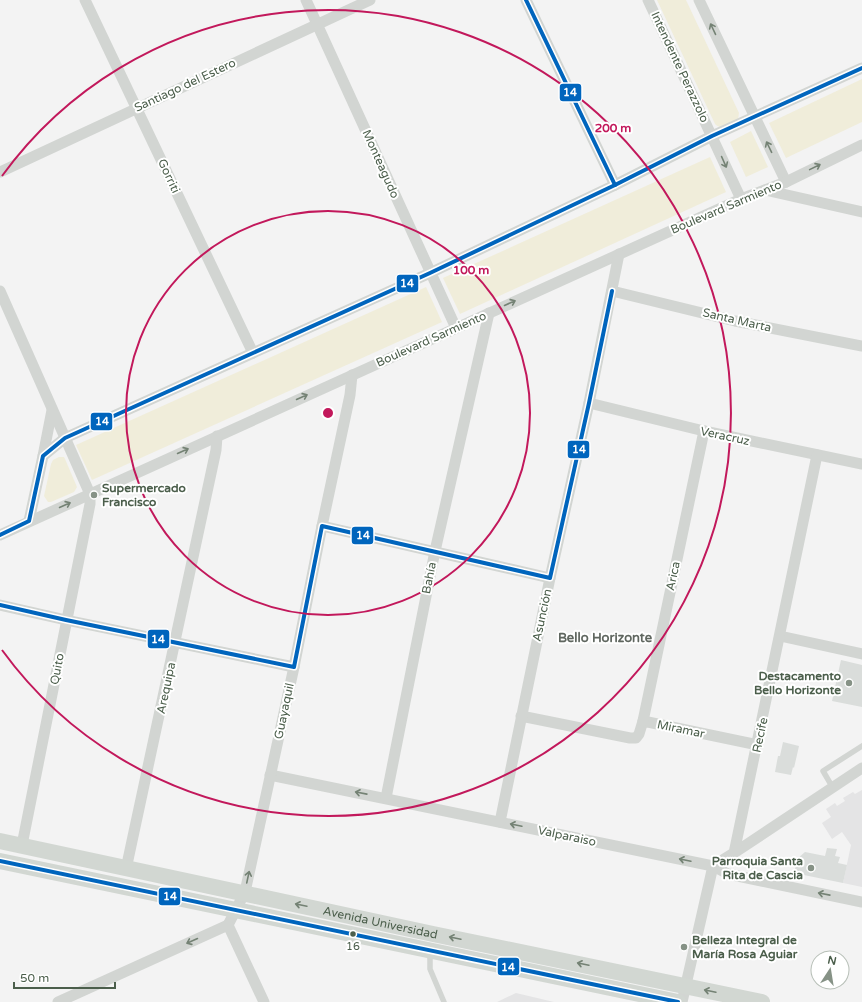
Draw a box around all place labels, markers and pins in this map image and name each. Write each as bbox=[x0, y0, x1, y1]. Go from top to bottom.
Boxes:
centre of rings bbox=[321, 406, 335, 420]
place label: Supermercado Francisco bbox=[102, 481, 186, 509]
marker: Supermercado Francisco bbox=[89, 490, 99, 500]
place label: Destacamento Bello Horizonte bbox=[754, 669, 841, 697]
marker: Destacamento Bello Horizonte bbox=[844, 678, 854, 688]
place label: Parroquia Santa Rita de Cascia bbox=[712, 854, 803, 882]
marker: Parroquia Santa Rita de Cascia bbox=[806, 863, 816, 873]
marker: 16 bbox=[348, 929, 358, 939]
place label: Belleza Integral de María Rosa Aguiar bbox=[692, 933, 798, 962]
place label: 16 bbox=[346, 940, 360, 953]
marker: Belleza Integral de María Rosa Aguiar bbox=[679, 942, 689, 952]

